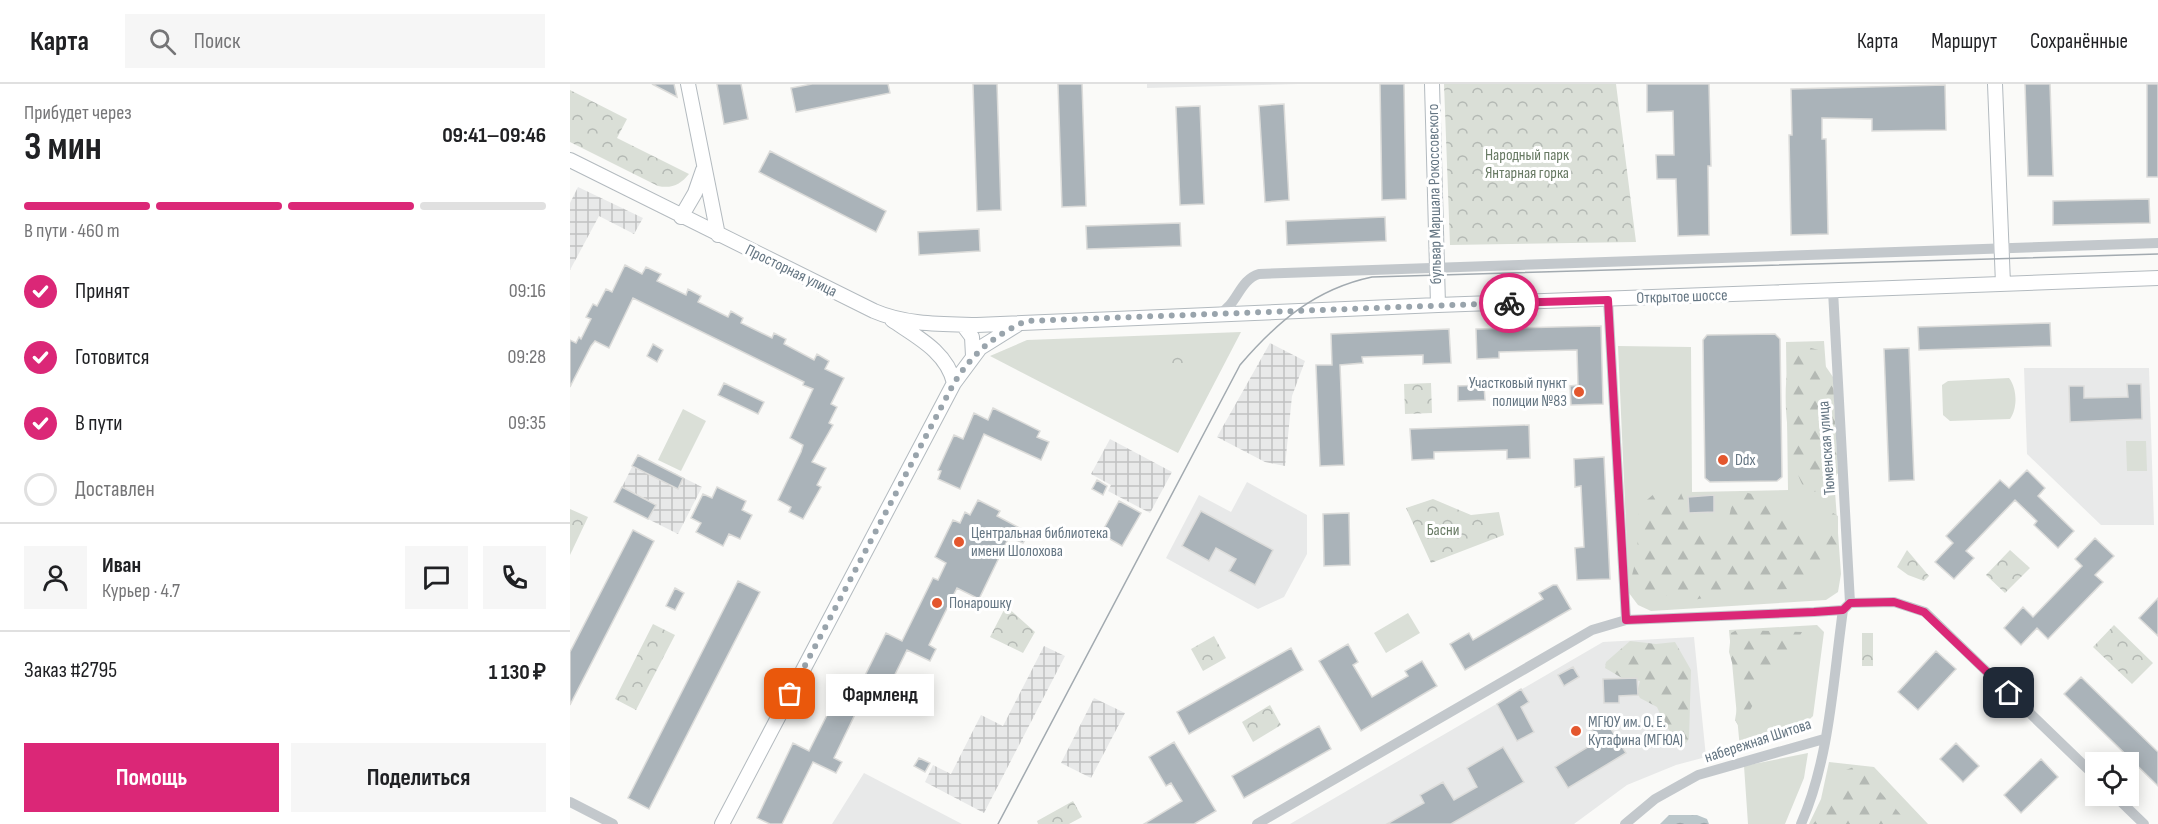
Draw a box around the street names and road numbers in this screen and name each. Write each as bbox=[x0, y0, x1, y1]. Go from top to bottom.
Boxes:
street label: бульвар Маршала Рокоссовского bbox=[1424, 103, 1446, 285]
street label: Просторная улица bbox=[742, 241, 840, 301]
street label: Открытое шоссе bbox=[1636, 286, 1728, 308]
street label: Тюменская улица bbox=[1814, 400, 1840, 496]
street label: набережная Шитова bbox=[1702, 715, 1814, 767]

